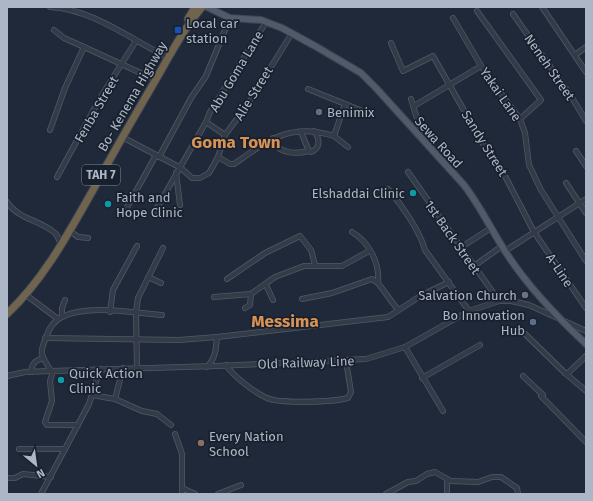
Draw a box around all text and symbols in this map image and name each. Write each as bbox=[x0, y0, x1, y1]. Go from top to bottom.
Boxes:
place label: Local car station bbox=[186, 16, 238, 46]
marker: Local car station bbox=[173, 25, 183, 35]
street label: Abu Goma Lane bbox=[206, 28, 266, 114]
street label: Neneh Street bbox=[521, 31, 578, 103]
street label: Bo- Kenema Highway bbox=[95, 38, 170, 154]
street label: Alie Street bbox=[231, 63, 276, 123]
street label: Yakai Lane bbox=[477, 65, 525, 124]
street label: Fenba Street bbox=[71, 73, 122, 145]
place label: Benimix bbox=[327, 105, 375, 120]
marker: Benimix bbox=[314, 107, 324, 117]
street label: Sandy Street bbox=[458, 108, 511, 179]
street label: Sewa Road bbox=[412, 114, 466, 171]
district label: Goma Town bbox=[191, 132, 281, 153]
road number: TAH 7 bbox=[82, 165, 120, 185]
place label: Elshaddai Clinic bbox=[312, 186, 405, 201]
marker: Elshaddai Clinic bbox=[408, 188, 418, 198]
place label: Faith and Hope Clinic bbox=[116, 190, 183, 220]
street label: 1st Back Street bbox=[422, 198, 484, 277]
marker: Faith and Hope Clinic bbox=[103, 199, 113, 209]
street label: A-Line bbox=[543, 251, 576, 290]
place label: Salvation Church bbox=[418, 288, 517, 303]
marker: Salvation Church bbox=[520, 290, 530, 300]
place label: Bo Innovation Hub bbox=[443, 308, 525, 338]
district label: Messima bbox=[251, 311, 319, 332]
marker: Bo Innovation Hub bbox=[528, 317, 538, 327]
street label: Old Railway Line bbox=[257, 353, 355, 372]
place label: Quick Action Clinic bbox=[69, 366, 143, 396]
marker: Quick Action Clinic bbox=[56, 375, 66, 385]
place label: Every Nation School bbox=[209, 429, 284, 459]
marker: Every Nation School bbox=[196, 438, 206, 448]
north arrow bbox=[16, 445, 56, 485]
text: N bbox=[34, 466, 47, 481]

